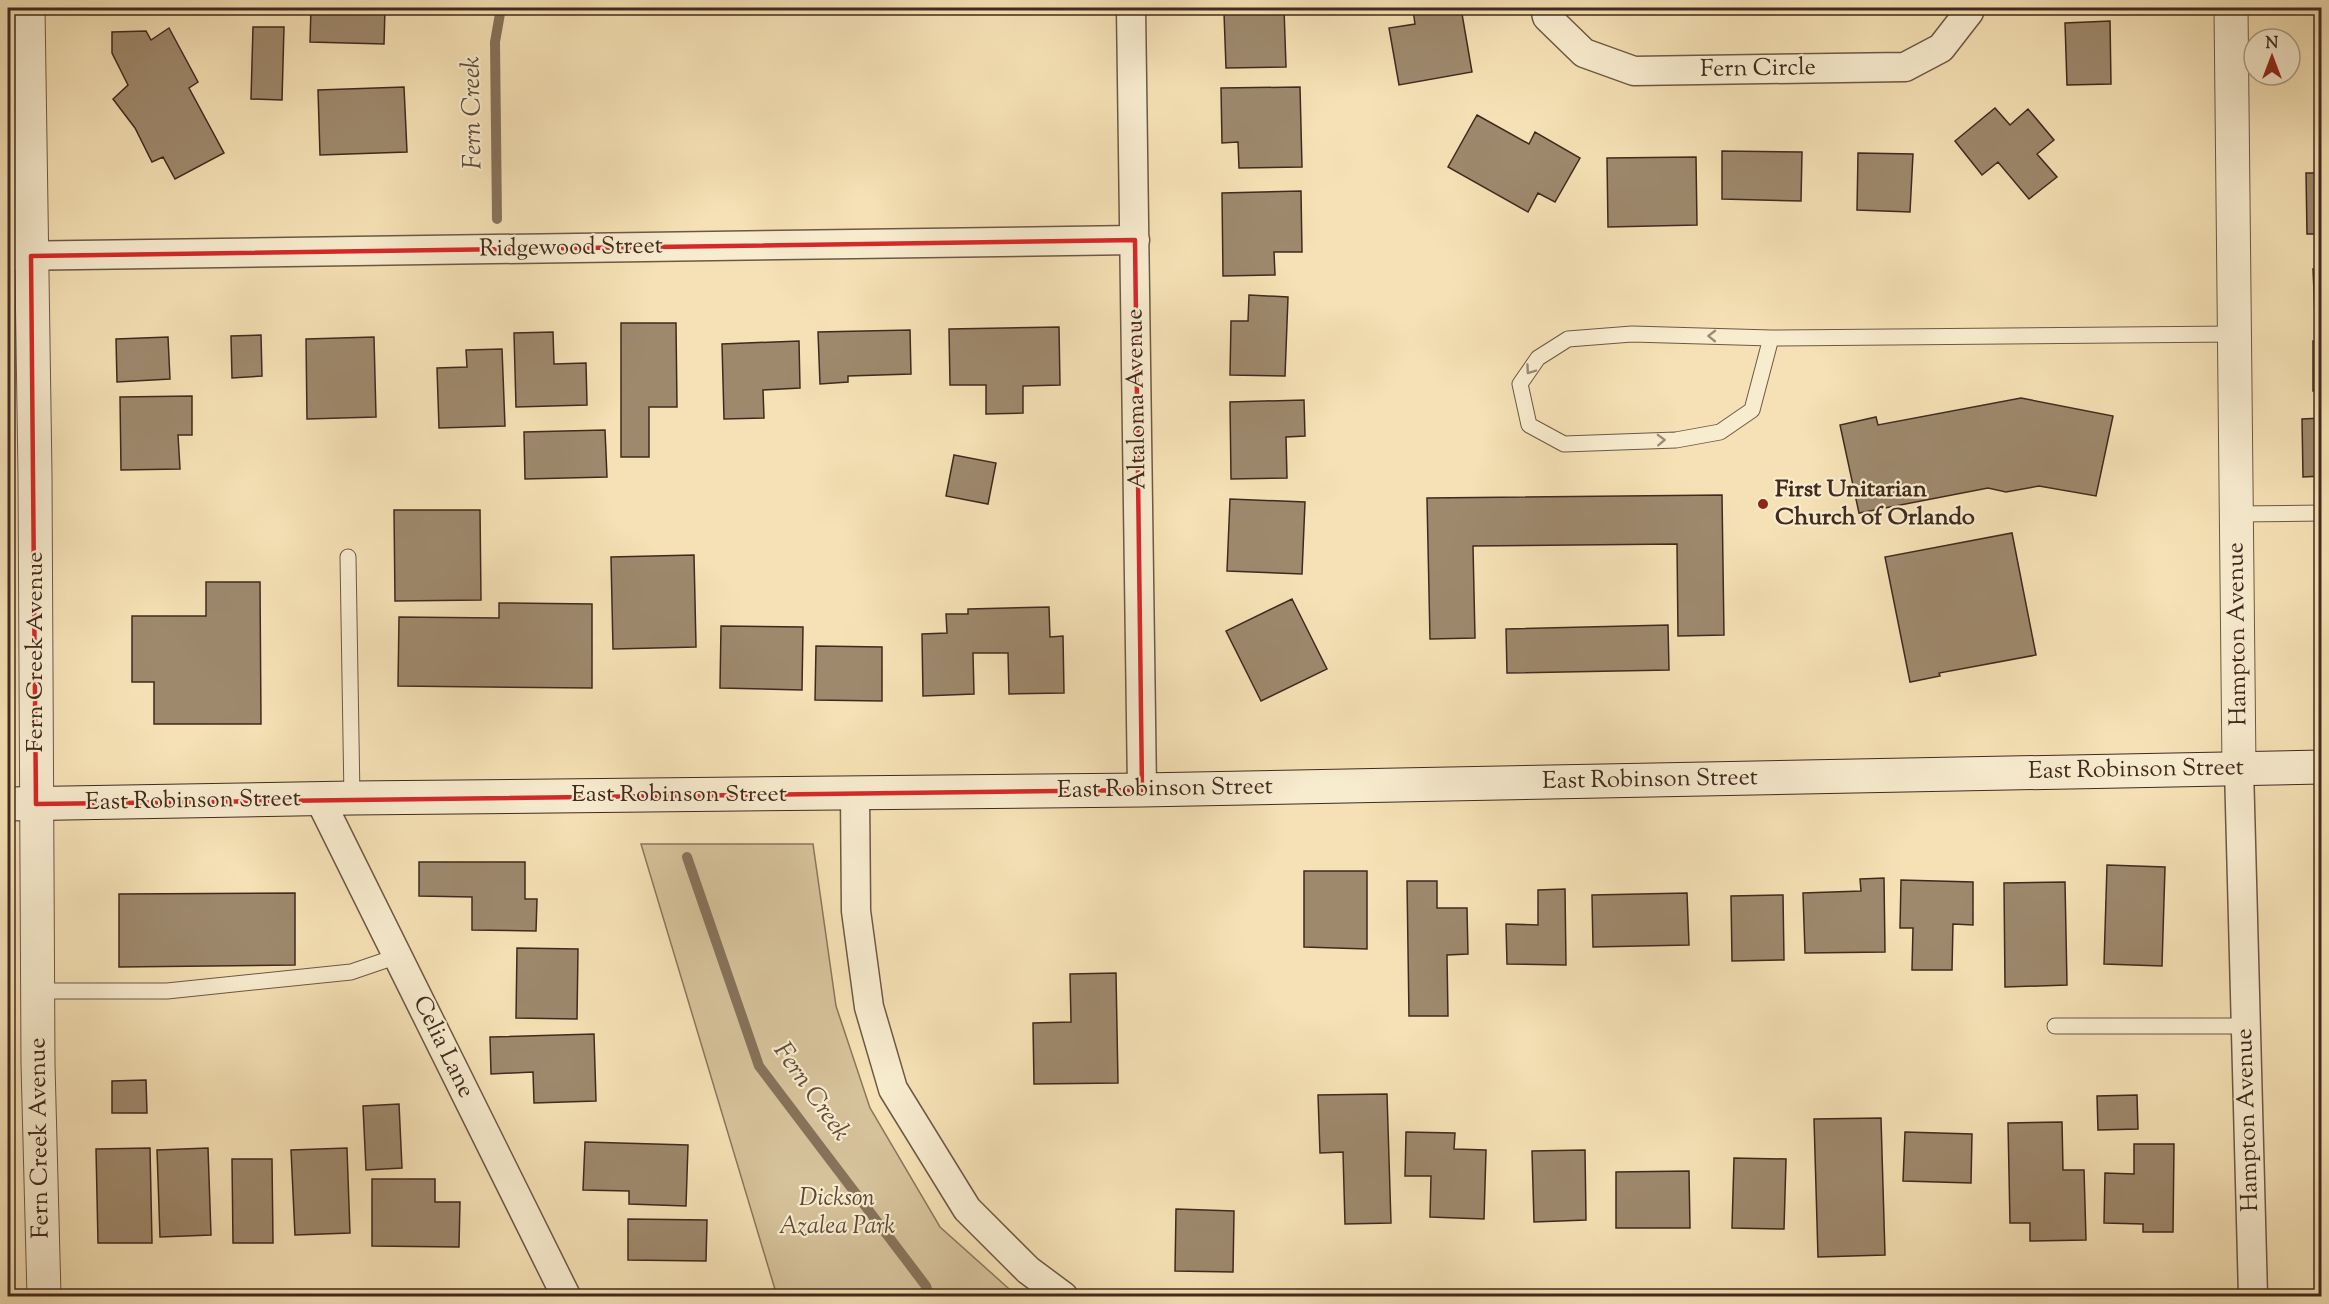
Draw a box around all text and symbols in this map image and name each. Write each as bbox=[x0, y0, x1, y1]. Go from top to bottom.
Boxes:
north arrow bbox=[2242, 27, 2302, 87]
text: N bbox=[2266, 33, 2279, 56]
street label: Fern Circle bbox=[1700, 51, 1816, 87]
water label: Fern Creek bbox=[454, 56, 492, 170]
street label: Ridgewood Street bbox=[479, 229, 663, 267]
street label: Altaloma Avenue bbox=[1118, 308, 1156, 490]
one-way arrow bbox=[1708, 330, 1717, 342]
one-way arrow bbox=[1526, 364, 1537, 375]
one-way arrow bbox=[1656, 434, 1665, 447]
place label: First Unitarian Church of Orlando bbox=[1775, 473, 1975, 535]
marker: First Unitarian Church of Orlando bbox=[1756, 497, 1770, 511]
street label: Hampton Avenue bbox=[2219, 542, 2257, 726]
street label: Fern Creek Avenue bbox=[19, 551, 53, 753]
street label: East Robinson Street bbox=[2028, 751, 2244, 789]
street label: East Robinson Street bbox=[1542, 761, 1758, 799]
street label: East Robinson Street bbox=[1057, 770, 1273, 808]
street label: East Robinson Street bbox=[571, 778, 787, 812]
street label: East Robinson Street bbox=[85, 782, 301, 820]
street label: Celia Lane bbox=[404, 990, 482, 1104]
street label: Hampton Avenue bbox=[2228, 1028, 2268, 1212]
water label: Fern Creek bbox=[763, 1035, 859, 1149]
street label: Fern Creek Avenue bbox=[21, 1037, 59, 1239]
park label: Dickson Azalea Park bbox=[779, 1182, 895, 1244]

